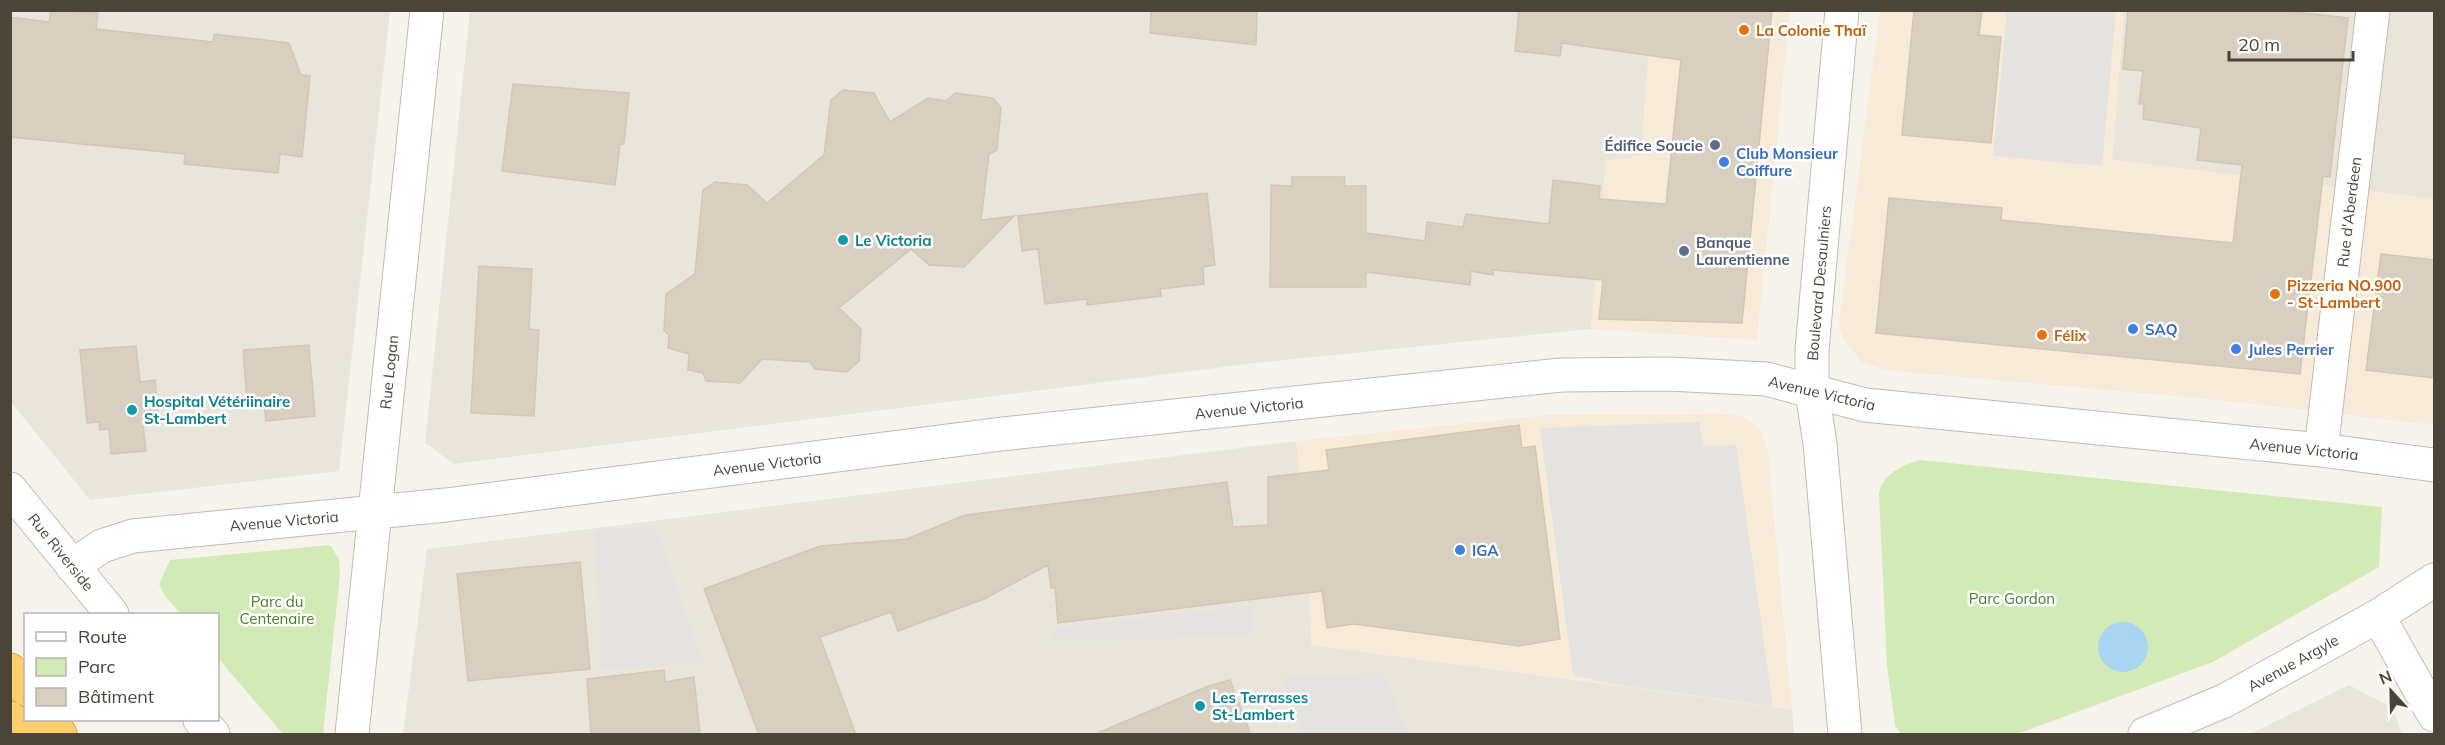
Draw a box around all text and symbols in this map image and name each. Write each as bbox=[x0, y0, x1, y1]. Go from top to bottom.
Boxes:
place label: La Colonie Thaï bbox=[1756, 21, 1867, 40]
marker: La Colonie Thaï bbox=[1737, 23, 1751, 37]
scale bar bbox=[2229, 24, 2354, 62]
text: 20 m bbox=[2238, 33, 2280, 56]
place label: Édifice Soucie bbox=[1605, 136, 1703, 155]
marker: Édifice Soucie bbox=[1708, 138, 1722, 152]
place label: Club Monsieur Coiffure bbox=[1736, 144, 1838, 180]
marker: Club Monsieur Coiffure bbox=[1717, 155, 1731, 169]
street label: Rue d'Aberdeen bbox=[2333, 156, 2365, 268]
street label: Boulevard Desaulniers bbox=[1803, 205, 1835, 361]
place label: Le Victoria bbox=[855, 231, 932, 250]
marker: Le Victoria bbox=[836, 233, 850, 247]
place label: Banque Laurentienne bbox=[1696, 233, 1790, 269]
marker: Banque Laurentienne bbox=[1677, 244, 1691, 258]
place label: Pizzeria NO.900 - St-Lambert bbox=[2287, 276, 2401, 312]
marker: Pizzeria NO.900 - St-Lambert bbox=[2268, 287, 2282, 301]
place label: SAQ bbox=[2145, 320, 2177, 339]
marker: SAQ bbox=[2126, 322, 2140, 336]
place label: Félix bbox=[2054, 326, 2087, 345]
marker: Félix bbox=[2035, 328, 2049, 342]
street label: Rue Logan bbox=[376, 334, 402, 410]
place label: Jules Perrier bbox=[2248, 340, 2334, 359]
marker: Jules Perrier bbox=[2229, 342, 2243, 356]
street label: Avenue Victoria bbox=[1767, 371, 1877, 415]
place label: Hospital Vétériinaire St-Lambert bbox=[144, 392, 290, 428]
street label: Avenue Victoria bbox=[1194, 393, 1304, 423]
marker: Hospital Vétériinaire St-Lambert bbox=[125, 403, 139, 417]
street label: Avenue Victoria bbox=[2249, 434, 2359, 464]
street label: Avenue Victoria bbox=[712, 448, 822, 480]
street label: Avenue Victoria bbox=[229, 507, 339, 535]
street label: Rue Riverside bbox=[24, 509, 98, 595]
place label: IGA bbox=[1472, 541, 1499, 560]
marker: IGA bbox=[1453, 543, 1467, 557]
park label: Parc Gordon bbox=[1969, 589, 2055, 608]
park label: Parc du Centenaire bbox=[240, 592, 314, 628]
legend bbox=[24, 613, 219, 721]
text: Route bbox=[78, 625, 127, 648]
street label: Avenue Argyle bbox=[2244, 630, 2342, 696]
text: Parc bbox=[78, 655, 116, 678]
north arrow bbox=[2361, 661, 2421, 721]
text: N bbox=[2376, 666, 2395, 689]
text: Bâtiment bbox=[78, 685, 154, 708]
place label: Les Terrasses St-Lambert bbox=[1212, 688, 1308, 724]
marker: Les Terrasses St-Lambert bbox=[1193, 699, 1207, 713]

